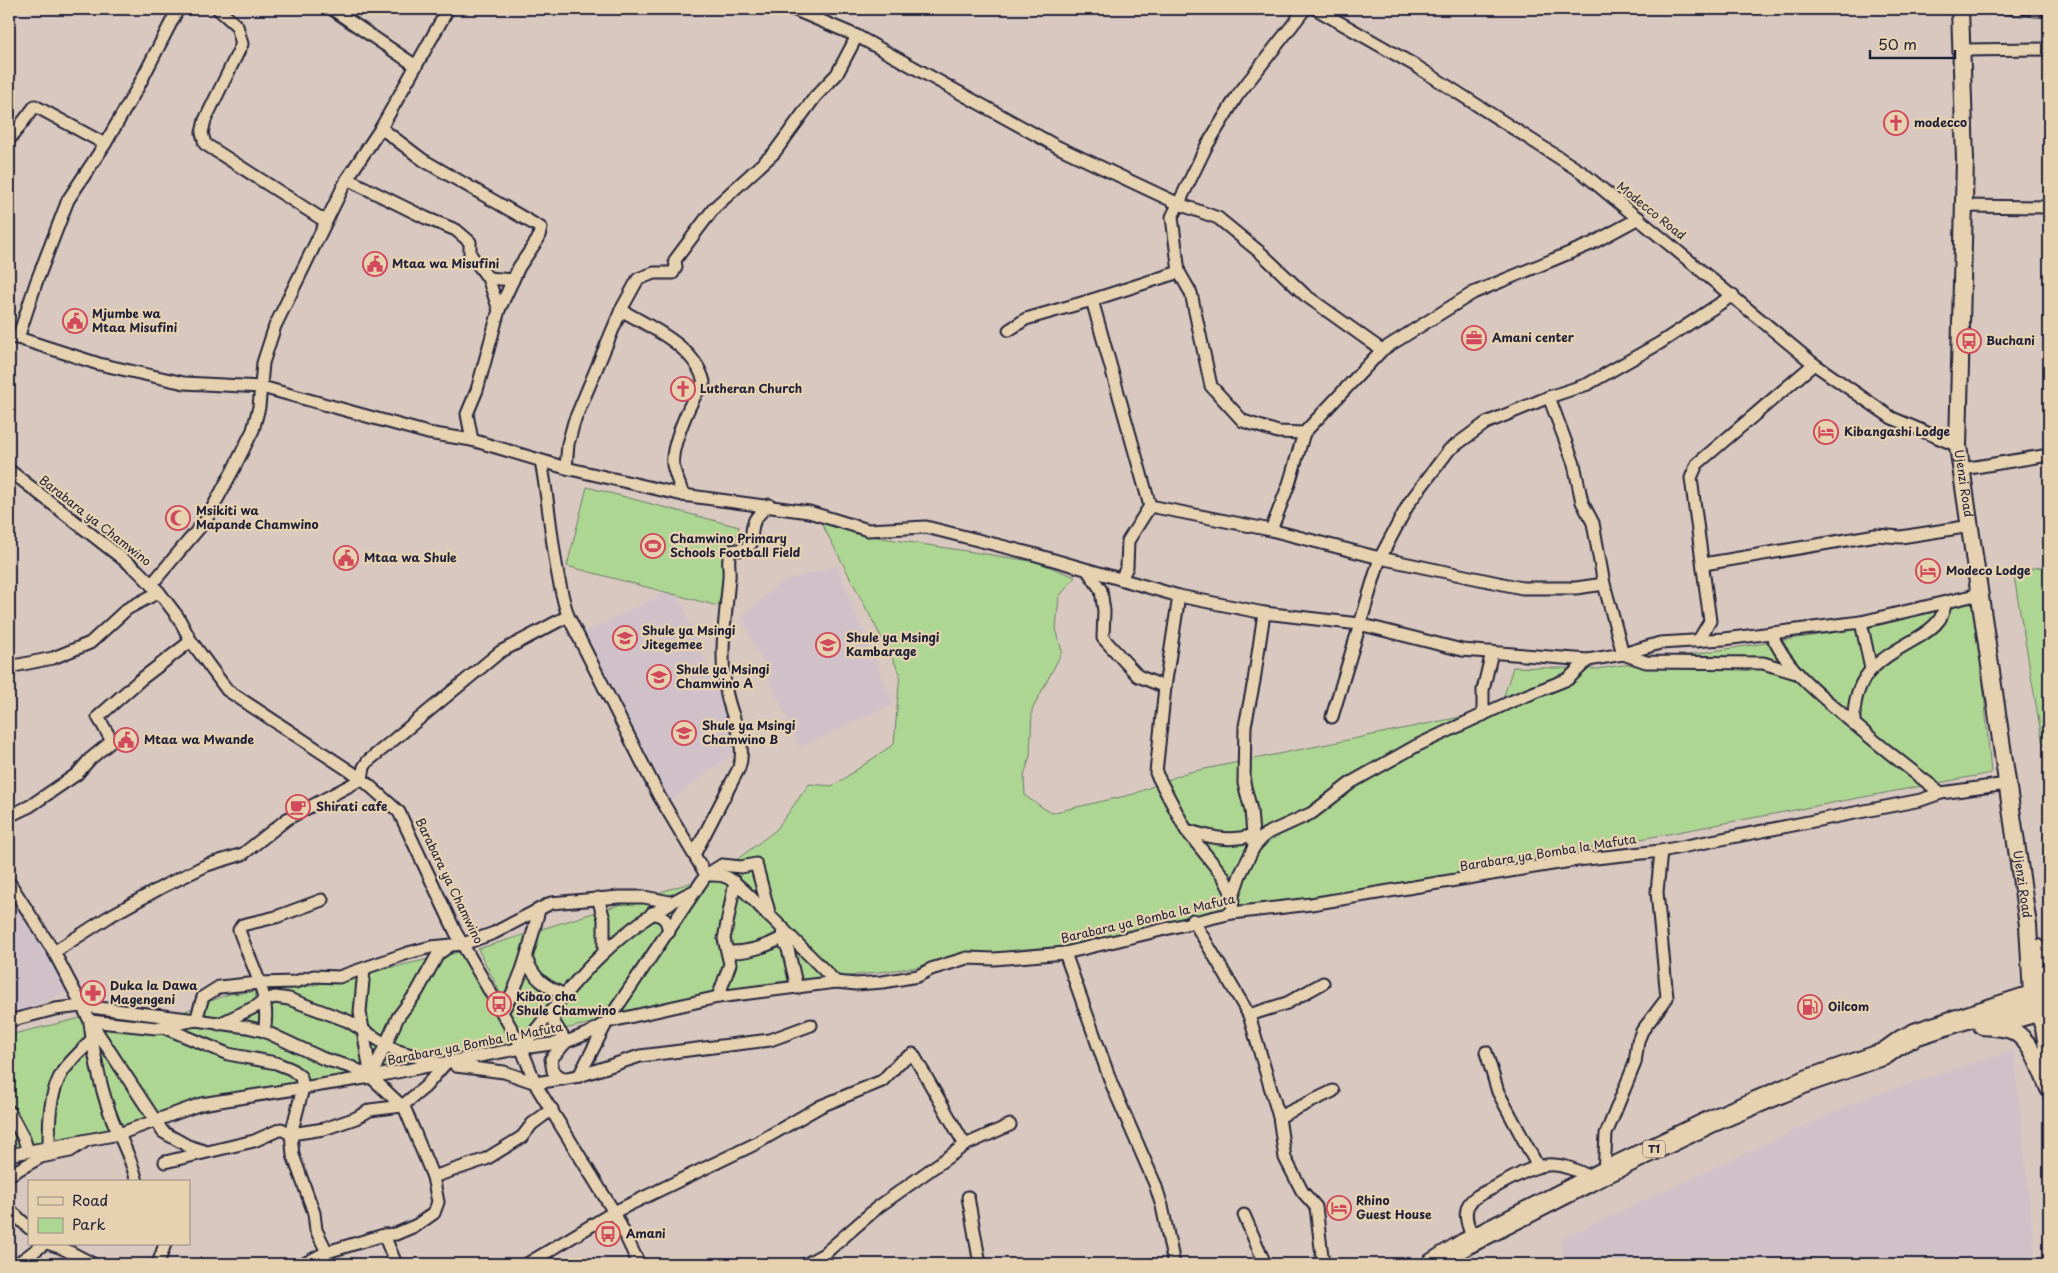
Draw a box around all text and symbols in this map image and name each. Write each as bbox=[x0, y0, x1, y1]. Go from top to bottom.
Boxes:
scale bar bbox=[1870, 28, 1956, 60]
text: 50 m bbox=[1878, 32, 1917, 55]
church icon: modecco bbox=[1883, 110, 1909, 136]
place label: modecco bbox=[1914, 113, 1967, 131]
street label: Modecco Road bbox=[1613, 177, 1690, 244]
public building icon: Mtaa wa Misufini bbox=[362, 251, 388, 277]
place label: Mtaa wa Misufini bbox=[392, 254, 500, 272]
place label: Mjumbe wa Mtaa Misufini bbox=[92, 304, 178, 336]
public building icon: Mjumbe wa Mtaa Misufini bbox=[62, 308, 88, 334]
office icon: Amani center bbox=[1461, 325, 1487, 351]
place label: Amani center bbox=[1492, 328, 1575, 346]
bus stop icon: Buchani bbox=[1956, 328, 1982, 354]
place label: Buchani bbox=[1986, 331, 2035, 349]
church icon: Lutheran Church bbox=[670, 376, 696, 402]
place label: Lutheran Church bbox=[700, 379, 802, 397]
hotel icon: Kibangashi Lodge bbox=[1813, 419, 1839, 445]
place label: Kibangashi Lodge bbox=[1844, 422, 1951, 440]
street label: Ujenzi Road bbox=[1951, 448, 1978, 518]
street label: Barabara ya Chamwino bbox=[36, 471, 156, 570]
place label: Msikiti wa Mapande Chamwino bbox=[196, 501, 319, 533]
mosque icon: Msikiti wa Mapande Chamwino bbox=[165, 505, 191, 531]
place label: Chamwino Primary Schools Football Field bbox=[670, 529, 801, 561]
sports icon: Chamwino Primary Schools Football Field bbox=[640, 533, 666, 559]
public building icon: Mtaa wa Shule bbox=[333, 545, 359, 571]
place label: Mtaa wa Shule bbox=[364, 548, 457, 566]
hotel icon: Modeco Lodge bbox=[1915, 558, 1941, 584]
place label: Modeco Lodge bbox=[1946, 561, 2031, 579]
place label: Shule ya Msingi Jitegemee bbox=[642, 621, 736, 653]
school or university icon: Shule ya Msingi Jitegemee bbox=[612, 625, 638, 651]
place label: Shule ya Msingi Kambarage bbox=[846, 628, 940, 660]
school or university icon: Shule ya Msingi Kambarage bbox=[815, 632, 841, 658]
place label: Shule ya Msingi Chamwino A bbox=[676, 660, 770, 692]
school or university icon: Shule ya Msingi Chamwino A bbox=[646, 664, 672, 690]
place label: Shule ya Msingi Chamwino B bbox=[702, 716, 796, 748]
school or university icon: Shule ya Msingi Chamwino B bbox=[671, 720, 697, 746]
public building icon: Mtaa wa Mwande bbox=[113, 727, 139, 753]
place label: Mtaa wa Mwande bbox=[144, 730, 255, 748]
cafe icon: Shirati cafe bbox=[285, 794, 311, 820]
place label: Shirati cafe bbox=[316, 797, 388, 815]
street label: Barabara ya Chamwino bbox=[412, 815, 488, 947]
street label: Barabara ya Bomba la Mafuta bbox=[1458, 829, 1638, 875]
street label: Ujenzi Road bbox=[2009, 849, 2037, 919]
street label: Barabara ya Bomba la Mafuta bbox=[1059, 889, 1237, 947]
place label: Duka la Dawa Magengeni bbox=[110, 976, 198, 1008]
pharmacy icon: Duka la Dawa Magengeni bbox=[80, 980, 106, 1006]
place label: Kibao cha Shule Chamwino bbox=[516, 987, 616, 1019]
bus stop icon: Kibao cha Shule Chamwino bbox=[486, 991, 512, 1017]
fuel station icon: Oilcom bbox=[1797, 994, 1823, 1020]
place label: Oilcom bbox=[1828, 997, 1869, 1015]
street label: Barabara ya Bomba la Mafuta bbox=[386, 1017, 565, 1069]
road number: T1 bbox=[1643, 1140, 1665, 1158]
legend bbox=[28, 1180, 190, 1246]
text: Road bbox=[72, 1188, 108, 1211]
place label: Rhino Guest House bbox=[1356, 1191, 1432, 1223]
hotel icon: Rhino Guest House bbox=[1326, 1195, 1352, 1221]
text: Park bbox=[72, 1212, 106, 1235]
bus stop icon: Amani bbox=[595, 1221, 621, 1247]
place label: Amani bbox=[626, 1224, 666, 1242]

